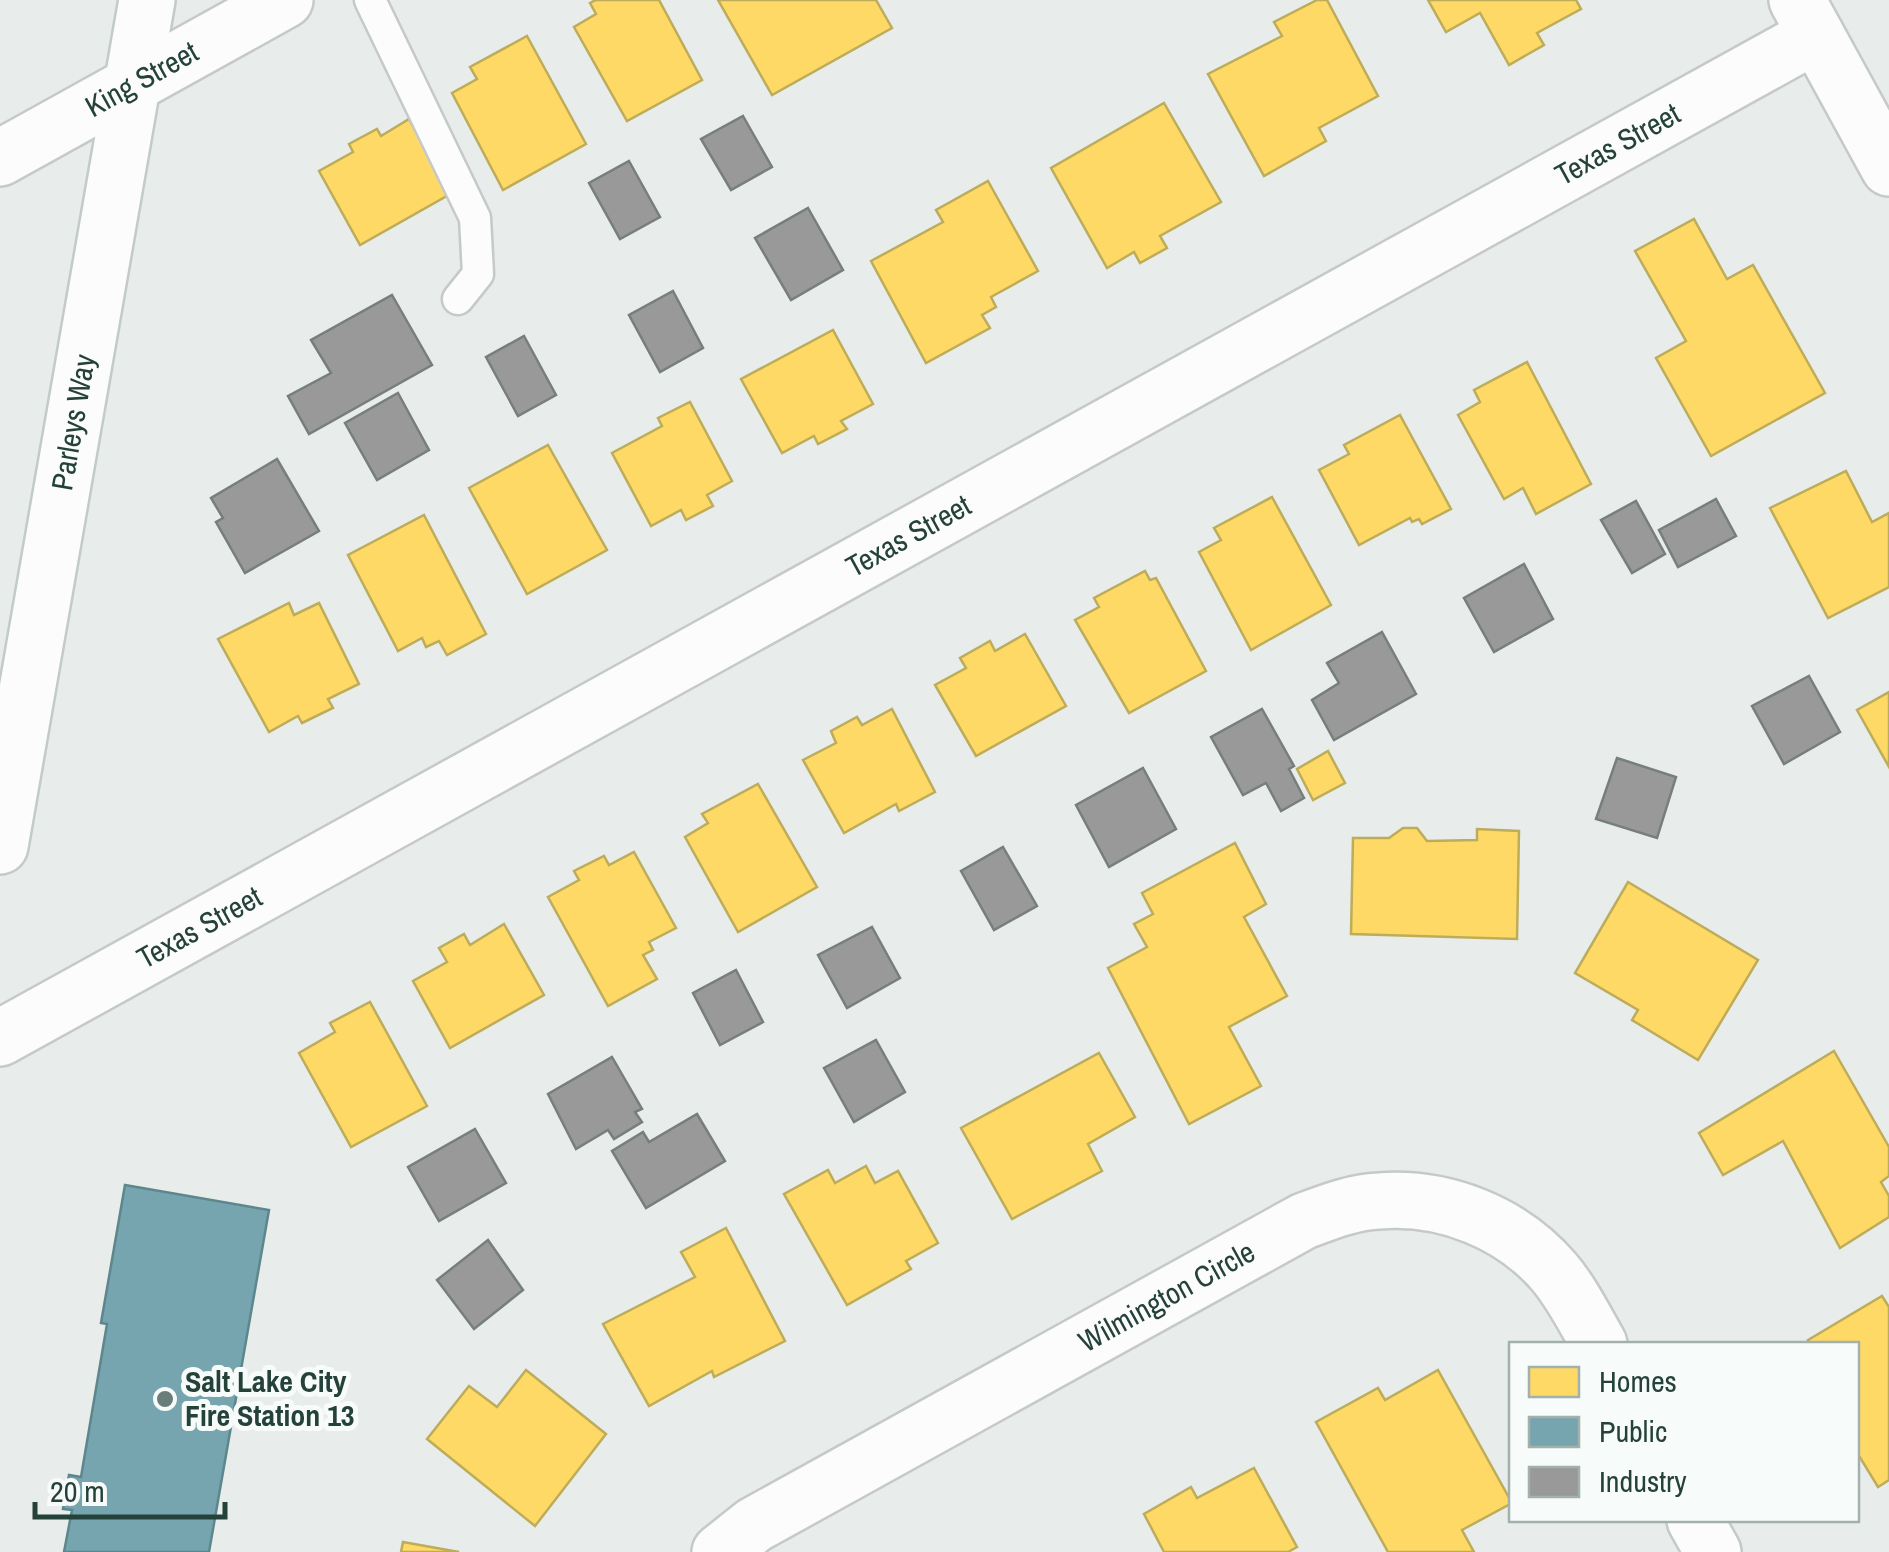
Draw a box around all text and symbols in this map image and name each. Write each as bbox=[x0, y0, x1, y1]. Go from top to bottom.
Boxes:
street label: King Street bbox=[78, 31, 205, 126]
street label: Texas Street bbox=[1548, 93, 1687, 194]
street label: Parleys Way bbox=[41, 350, 104, 493]
street label: Texas Street bbox=[839, 485, 978, 586]
street label: Texas Street bbox=[130, 876, 269, 977]
street label: Wilmington Circle bbox=[1071, 1231, 1262, 1361]
legend bbox=[1509, 1342, 1859, 1522]
place label: Salt Lake City Fire Station 13 bbox=[185, 1361, 355, 1435]
text: Homes bbox=[1599, 1361, 1677, 1401]
marker: Salt Lake City Fire Station 13 bbox=[154, 1388, 176, 1410]
text: Public bbox=[1599, 1411, 1667, 1451]
scale bar bbox=[35, 1457, 225, 1519]
text: Industry bbox=[1599, 1461, 1687, 1501]
text: 20 m bbox=[50, 1471, 105, 1511]

